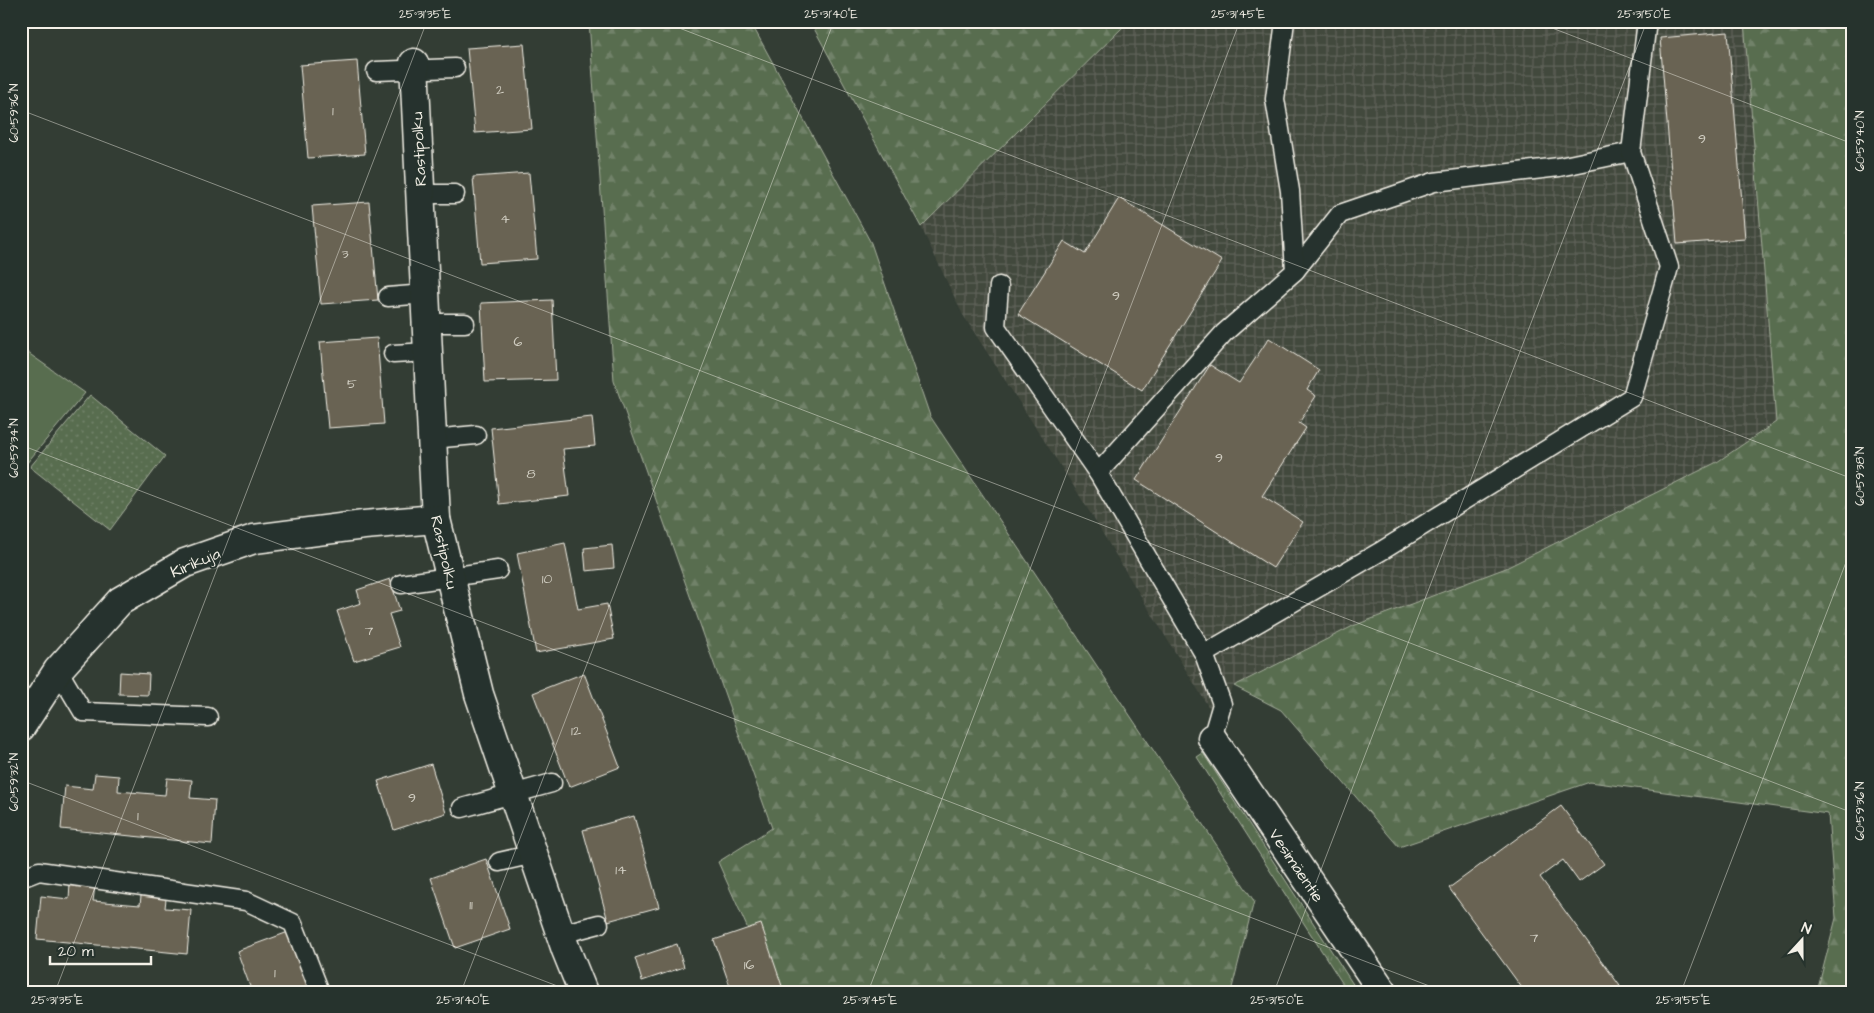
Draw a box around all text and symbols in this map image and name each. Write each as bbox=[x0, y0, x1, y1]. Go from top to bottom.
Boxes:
text: 25°31'35"E bbox=[399, 6, 451, 23]
text: 25°31'40"E bbox=[804, 6, 858, 23]
text: 25°31'45"E bbox=[1211, 6, 1265, 23]
text: 25°31'50"E bbox=[1617, 6, 1671, 23]
house number: 2 bbox=[496, 80, 504, 100]
text: 60°59'36"N bbox=[6, 83, 23, 143]
house number: 1 bbox=[332, 101, 334, 121]
text: 60°59'40"N bbox=[1852, 110, 1869, 172]
street label: Rastipolku bbox=[406, 111, 432, 187]
house number: 9 bbox=[1698, 129, 1706, 149]
house number: 4 bbox=[500, 209, 510, 229]
house number: 3 bbox=[341, 244, 349, 264]
house number: 9 bbox=[1112, 286, 1120, 306]
house number: 6 bbox=[514, 332, 523, 352]
house number: 5 bbox=[347, 374, 357, 394]
text: 60°59'34"N bbox=[6, 418, 23, 478]
text: 60°59'38"N bbox=[1852, 446, 1869, 506]
house number: 9 bbox=[1215, 448, 1223, 468]
house number: 8 bbox=[526, 464, 536, 484]
street label: Rastipolku bbox=[425, 513, 463, 591]
street label: Kirikuja bbox=[167, 543, 224, 583]
house number: 10 bbox=[542, 569, 552, 589]
house number: 7 bbox=[365, 621, 374, 641]
house number: 12 bbox=[571, 721, 581, 741]
text: 60°59'32"N bbox=[6, 752, 23, 811]
text: 60°59'36"N bbox=[1852, 781, 1869, 841]
house number: 9 bbox=[408, 788, 416, 808]
house number: 1 bbox=[137, 806, 139, 826]
street label: Vesimäentie bbox=[1264, 825, 1329, 907]
house number: 14 bbox=[615, 860, 627, 880]
house number: 11 bbox=[469, 895, 473, 915]
north arrow bbox=[1776, 916, 1826, 966]
text: N bbox=[1799, 918, 1814, 940]
house number: 7 bbox=[1530, 928, 1539, 948]
scale bar bbox=[50, 933, 151, 965]
text: 20 m bbox=[58, 941, 94, 962]
house number: 16 bbox=[744, 955, 755, 975]
house number: 1 bbox=[274, 963, 276, 983]
text: 25°31'35"E bbox=[31, 992, 83, 1009]
text: 25°31'40"E bbox=[436, 992, 490, 1009]
text: 25°31'45"E bbox=[843, 992, 897, 1009]
text: 25°31'50"E bbox=[1250, 992, 1304, 1009]
text: 25°31'55"E bbox=[1656, 992, 1710, 1009]

